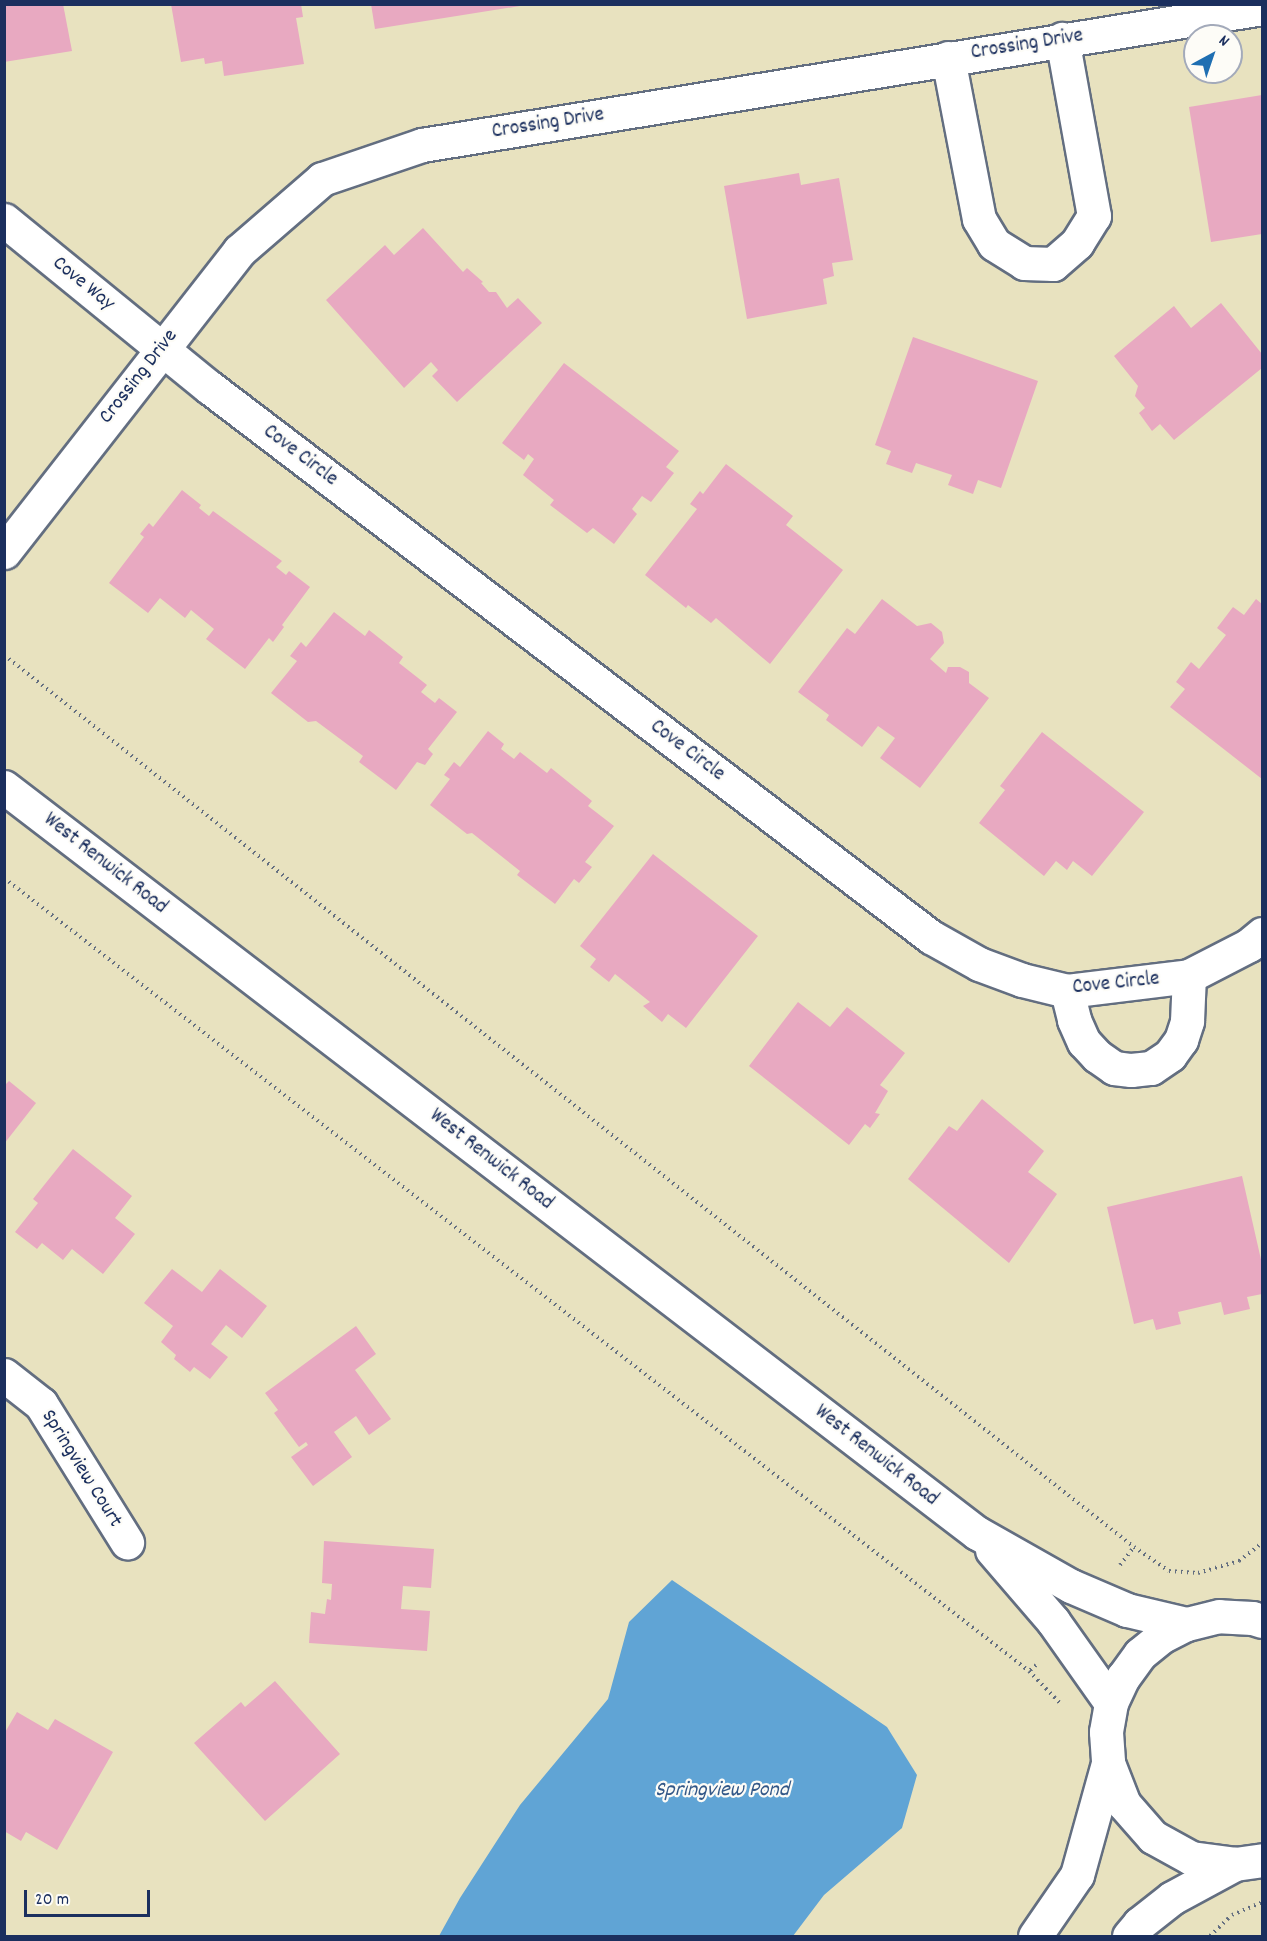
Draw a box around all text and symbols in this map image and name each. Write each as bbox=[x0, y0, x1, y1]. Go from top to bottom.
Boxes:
street label: Crossing Drive bbox=[969, 24, 1085, 66]
north arrow bbox=[1183, 24, 1243, 84]
text: N bbox=[1213, 30, 1234, 53]
street label: Crossing Drive bbox=[490, 103, 606, 145]
street label: Cove Way bbox=[47, 251, 119, 317]
street label: Crossing Drive bbox=[94, 325, 184, 429]
street label: Cove Circle bbox=[258, 420, 342, 492]
street label: Cove Circle bbox=[645, 715, 729, 787]
street label: West Renwick Road bbox=[38, 808, 172, 920]
street label: Cove Circle bbox=[1071, 967, 1161, 1001]
street label: West Renwick Road bbox=[424, 1104, 558, 1216]
street label: West Renwick Road bbox=[809, 1400, 943, 1512]
street label: Springview Court bbox=[35, 1406, 127, 1532]
water label: Springview Pond bbox=[655, 1778, 789, 1804]
scale bar bbox=[27, 1878, 153, 1916]
text: 20 m bbox=[35, 1888, 69, 1913]

